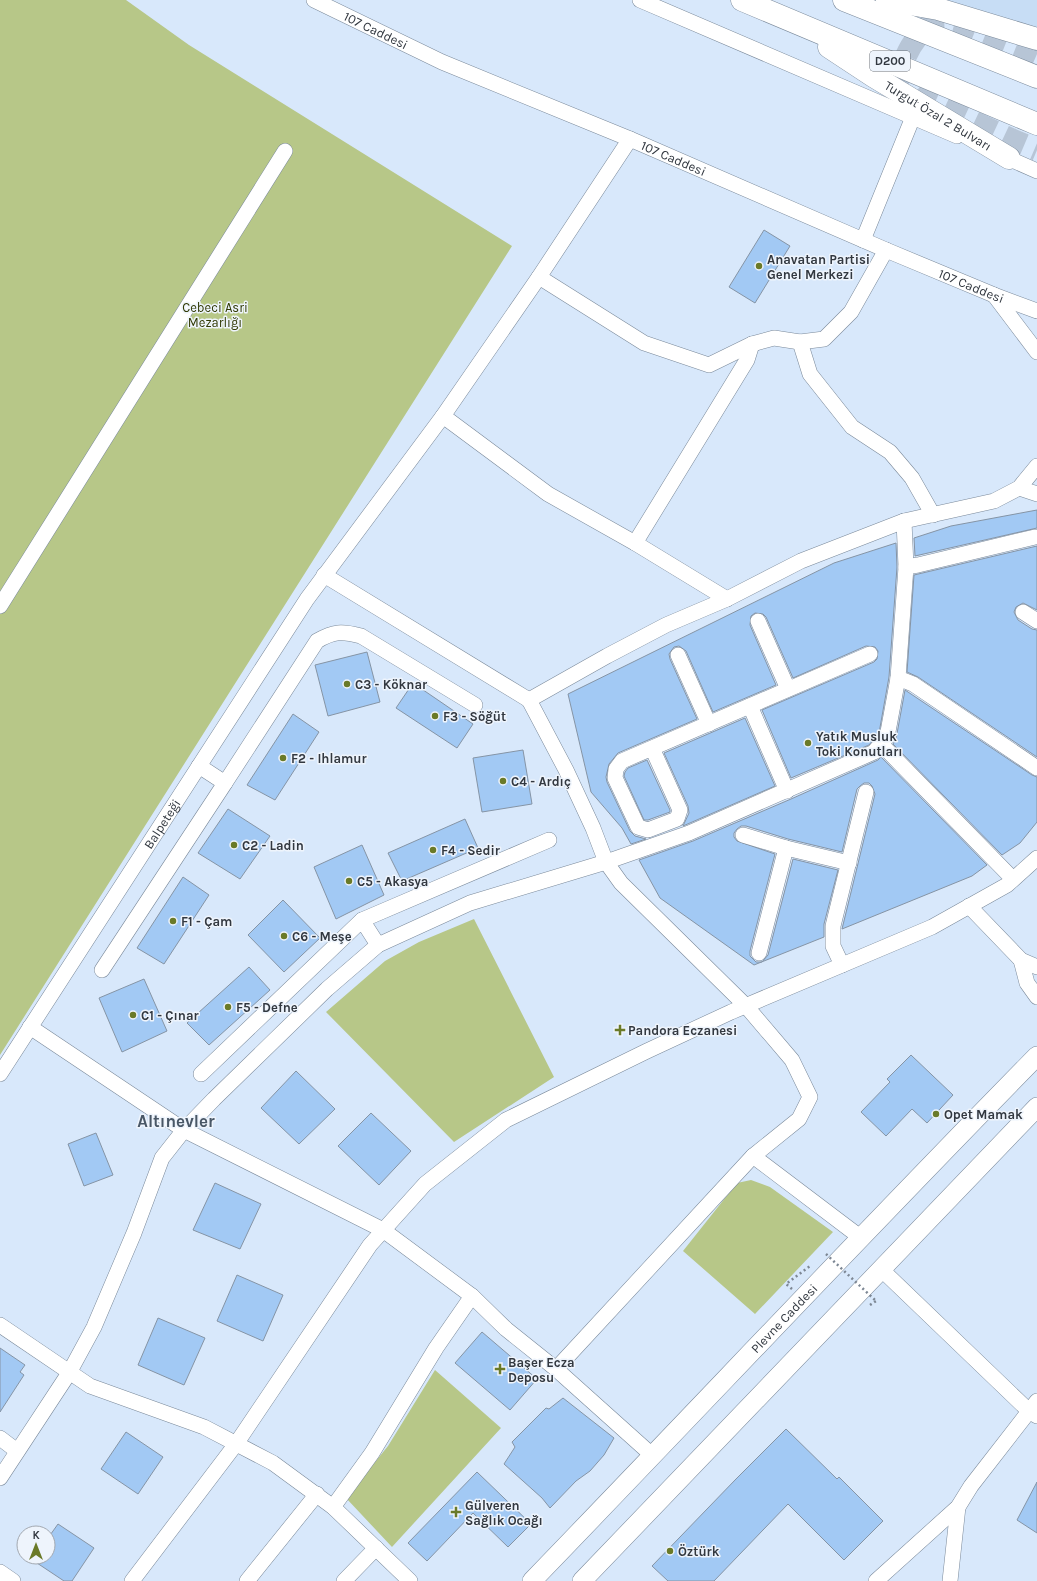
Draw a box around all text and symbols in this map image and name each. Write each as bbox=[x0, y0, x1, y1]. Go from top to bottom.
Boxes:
street label: 107 Caddesi bbox=[342, 8, 411, 52]
road number: D200 bbox=[870, 51, 910, 71]
street label: Turgut Özal 2 Bulvarı bbox=[882, 77, 995, 153]
street label: 107 Caddesi bbox=[639, 137, 708, 179]
place label: Anavatan Partisi Genel Merkezi bbox=[767, 252, 870, 282]
marker: Anavatan Partisi Genel Merkezi bbox=[754, 261, 764, 271]
street label: 107 Caddesi bbox=[937, 265, 1006, 306]
park label: Cebeci Asri Mezarlığı bbox=[182, 300, 248, 330]
place label: C3 - Köknar bbox=[355, 677, 428, 692]
marker: C3 - Köknar bbox=[342, 679, 352, 689]
place label: F3 - Söğüt bbox=[443, 709, 506, 724]
marker: F3 - Söğüt bbox=[430, 711, 440, 721]
place label: Yatık Musluk Toki Konutları bbox=[816, 729, 903, 759]
marker: Yatık Musluk Toki Konutları bbox=[803, 738, 813, 748]
place label: F2 - Ihlamur bbox=[291, 751, 368, 766]
marker: F2 - Ihlamur bbox=[278, 753, 288, 763]
place label: C4 - Ardıç bbox=[511, 774, 571, 789]
marker: C4 - Ardıç bbox=[498, 776, 508, 786]
street label: Balpeteği bbox=[140, 796, 183, 851]
place label: C2 - Ladin bbox=[242, 838, 304, 853]
marker: C2 - Ladin bbox=[229, 840, 239, 850]
place label: F4 - Sedir bbox=[441, 843, 501, 858]
marker: F4 - Sedir bbox=[428, 845, 438, 855]
place label: C5 - Akasya bbox=[357, 874, 428, 889]
marker: C5 - Akasya bbox=[344, 876, 354, 886]
place label: F1 - Çam bbox=[181, 914, 232, 929]
marker: F1 - Çam bbox=[168, 916, 178, 926]
place label: C6 - Meşe bbox=[292, 929, 352, 944]
marker: C6 - Meşe bbox=[279, 931, 289, 941]
place label: F5 - Defne bbox=[236, 1000, 298, 1015]
marker: F5 - Defne bbox=[223, 1002, 233, 1012]
place label: C1 - Çınar bbox=[141, 1008, 200, 1023]
marker: C1 - Çınar bbox=[128, 1010, 138, 1020]
place label: Pandora Eczanesi bbox=[628, 1023, 737, 1038]
marker: Pandora Eczanesi bbox=[615, 1025, 625, 1035]
place label: Opet Mamak bbox=[944, 1107, 1023, 1122]
marker: Opet Mamak bbox=[931, 1109, 941, 1119]
district label: Altınevler bbox=[137, 1111, 215, 1131]
street label: Plevne Caddesi bbox=[747, 1281, 820, 1356]
place label: Başer Ecza Deposu bbox=[508, 1355, 575, 1385]
marker: Başer Ecza Deposu bbox=[495, 1364, 505, 1374]
place label: Gülveren Sağlık Ocağı bbox=[465, 1498, 543, 1528]
marker: Gülveren Sağlık Ocağı bbox=[450, 1506, 462, 1518]
north arrow bbox=[16, 1525, 56, 1565]
text: K bbox=[32, 1529, 40, 1542]
place label: Öztürk bbox=[678, 1544, 720, 1559]
marker: Öztürk bbox=[665, 1546, 675, 1556]

